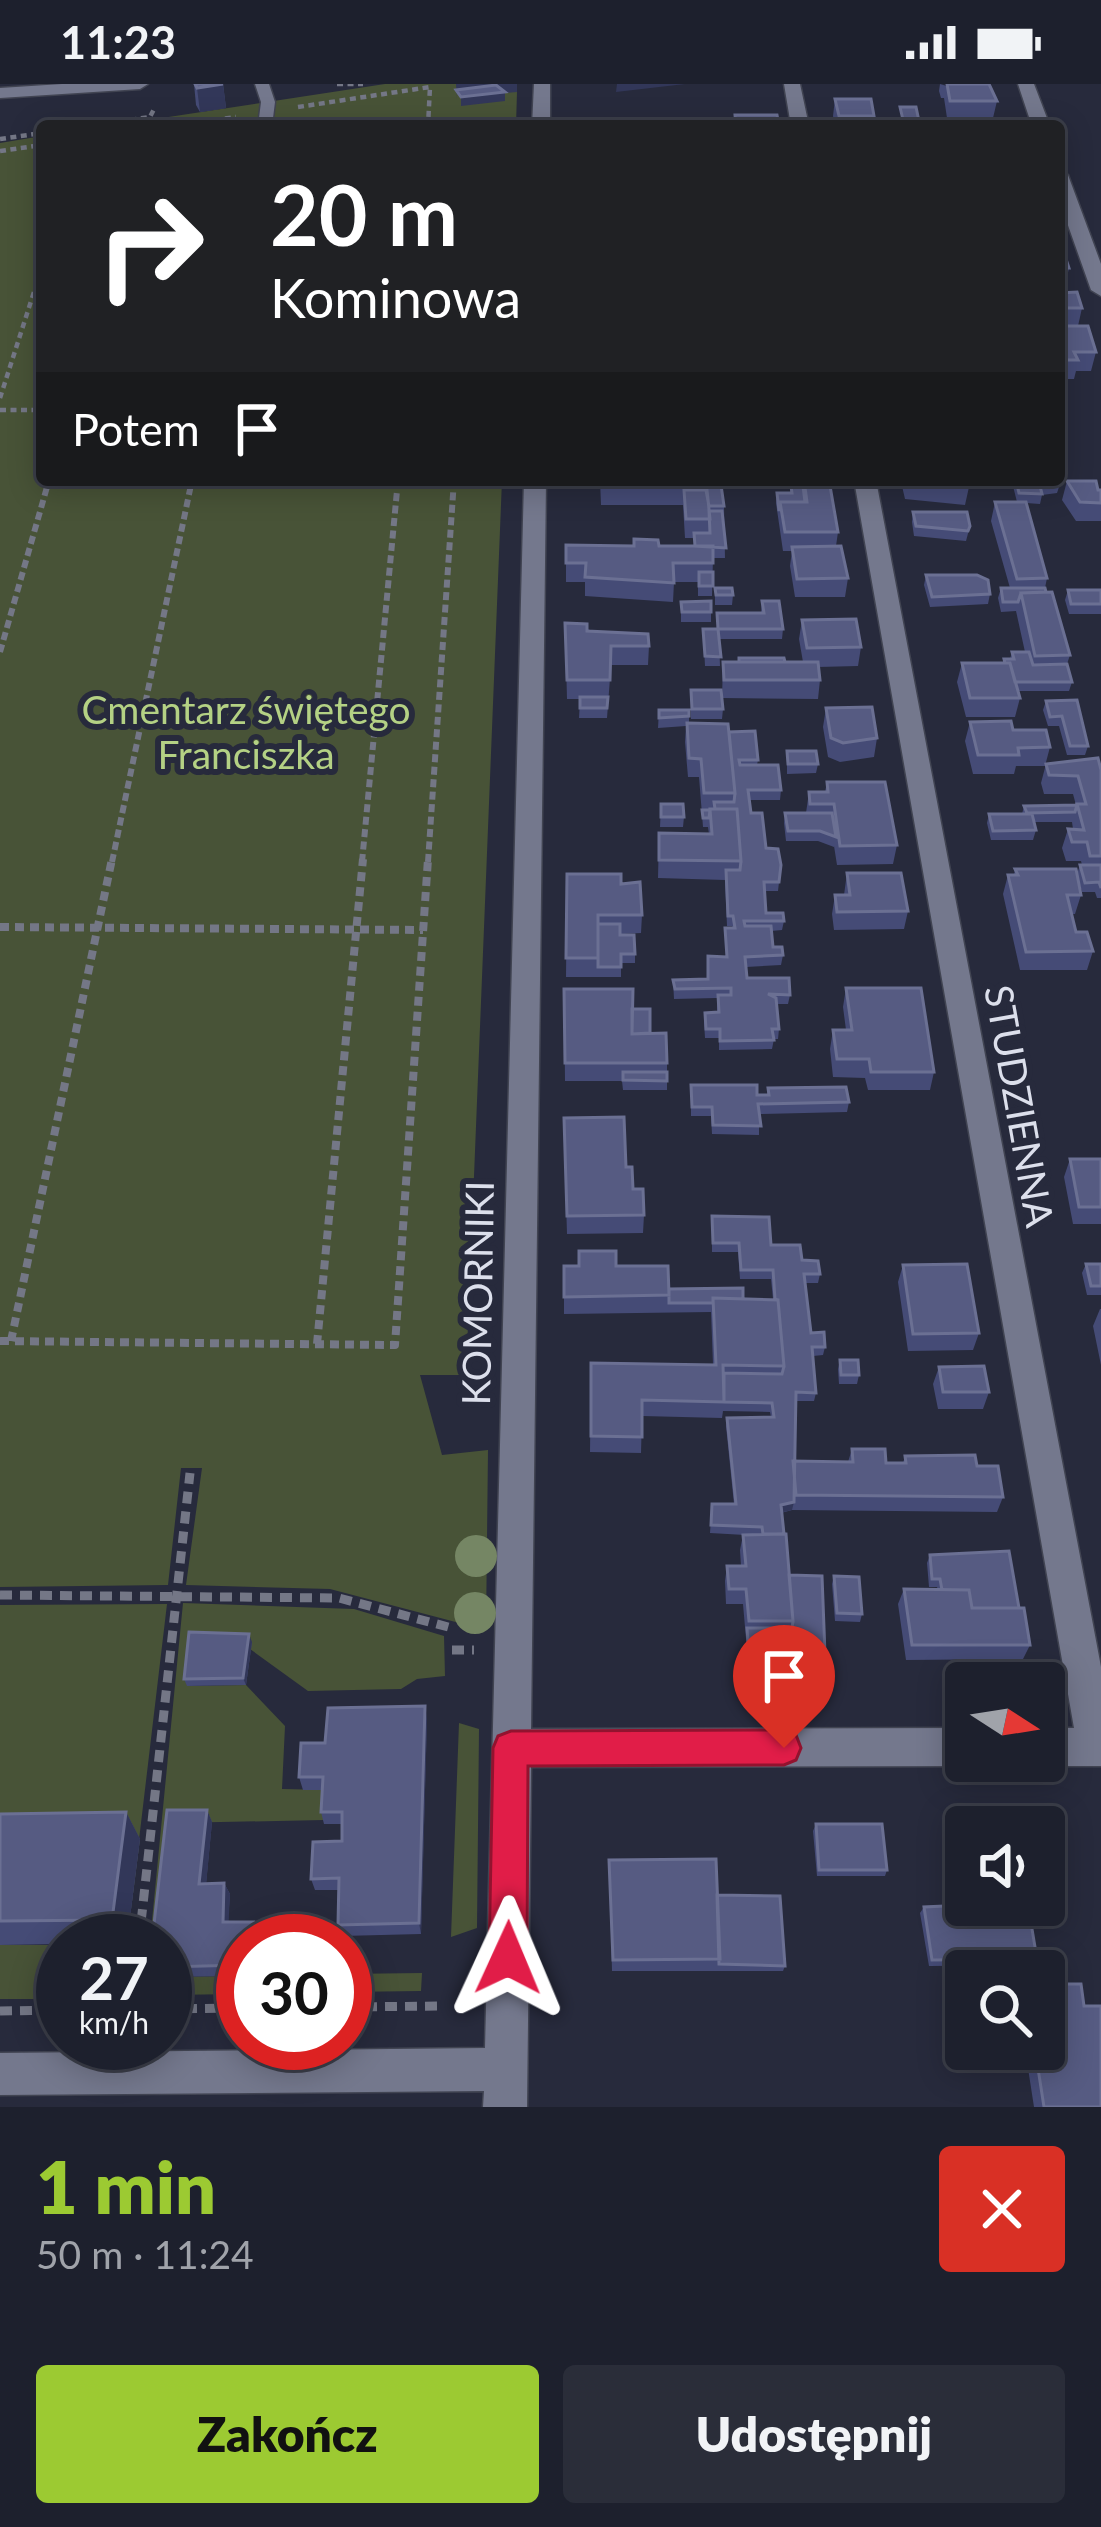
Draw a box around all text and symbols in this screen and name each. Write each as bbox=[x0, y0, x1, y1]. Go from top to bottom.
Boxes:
text: 11:23 bbox=[60, 15, 176, 69]
text: 20 m bbox=[270, 163, 458, 264]
icon: right bbox=[72, 168, 228, 324]
text: Kominowa bbox=[270, 265, 521, 330]
icon: arrive bbox=[224, 396, 290, 462]
text: Potem bbox=[72, 402, 200, 456]
park label: Cmentarz świętego Franciszka bbox=[81, 686, 411, 777]
street label: STUDZIENNA bbox=[976, 981, 1064, 1231]
street label: KOMORNIKI bbox=[452, 1180, 502, 1406]
pin bbox=[733, 1625, 835, 1748]
icon: arrive bbox=[751, 1643, 817, 1709]
north arrow bbox=[945, 1662, 1065, 1782]
map controls bbox=[945, 1662, 1065, 2070]
button: sound bbox=[945, 1806, 1065, 1926]
position arrow bbox=[445, 1895, 571, 2021]
speed limit sign: 30 bbox=[216, 1914, 372, 2070]
text: 27 bbox=[79, 1941, 149, 2013]
button: search bbox=[945, 1950, 1065, 2070]
text: km/h bbox=[79, 2004, 149, 2040]
text: 1 min bbox=[36, 2143, 216, 2229]
button: close bbox=[939, 2146, 1065, 2272]
text: 50 m · 11:24 bbox=[36, 2231, 254, 2277]
button: Zakończ bbox=[36, 2365, 539, 2503]
button: Udostępnij bbox=[563, 2365, 1065, 2503]

